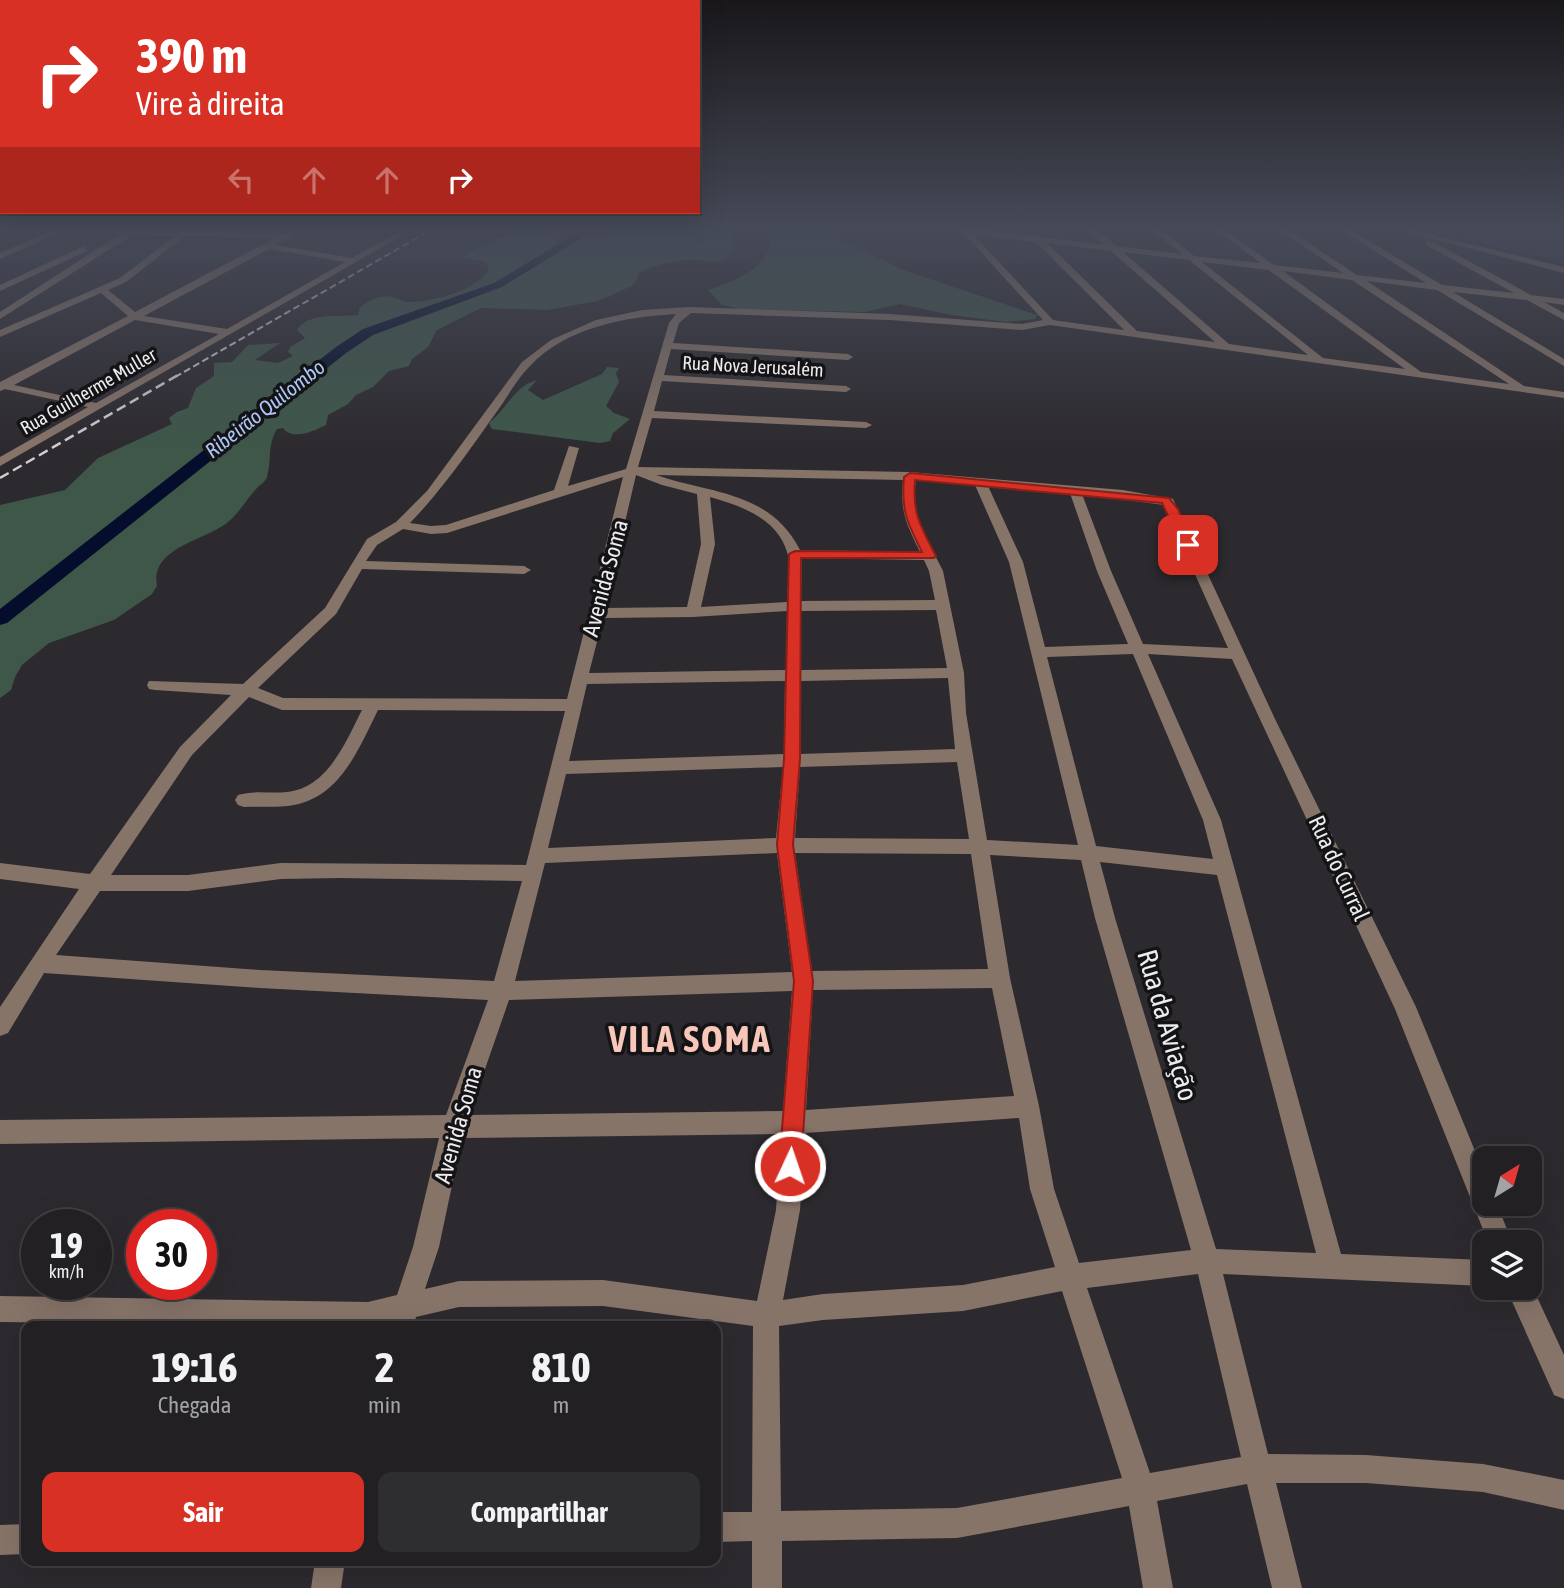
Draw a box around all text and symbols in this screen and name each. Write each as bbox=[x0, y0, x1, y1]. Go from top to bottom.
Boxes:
text: 390 m bbox=[136, 27, 247, 83]
icon: right bbox=[21, 28, 112, 119]
text: Vire à direita bbox=[136, 85, 285, 122]
icon: left bbox=[222, 161, 260, 199]
icon: ahead bbox=[295, 161, 333, 199]
icon: ahead bbox=[368, 161, 406, 199]
icon: right bbox=[441, 161, 479, 199]
street label: Rua Guilherme Muller bbox=[16, 343, 160, 439]
street label: Rua Nova Jerusalém bbox=[682, 351, 824, 381]
water label: Ribeirão Quilombo bbox=[200, 354, 329, 462]
pin bbox=[1158, 515, 1218, 575]
street label: Avenida Soma bbox=[577, 517, 633, 639]
icon: arrive bbox=[1169, 526, 1207, 564]
street label: Rua do Curral bbox=[1303, 811, 1375, 925]
street label: Rua da Aviação bbox=[1131, 946, 1205, 1104]
district label: VILA SOMA bbox=[607, 1017, 772, 1060]
street label: Avenida Soma bbox=[429, 1064, 487, 1186]
position arrow bbox=[753, 1129, 827, 1203]
north arrow bbox=[1472, 1146, 1542, 1216]
map controls bbox=[1472, 1146, 1542, 1300]
speed limit sign: 30 bbox=[126, 1209, 217, 1300]
text: 19 bbox=[50, 1225, 83, 1265]
button: layers bbox=[1472, 1230, 1542, 1300]
text: km/h bbox=[49, 1261, 84, 1282]
text: 19:16 bbox=[151, 1343, 238, 1391]
text: 2 bbox=[375, 1343, 394, 1391]
text: 810 bbox=[531, 1343, 591, 1391]
text: Chegada bbox=[158, 1392, 231, 1418]
text: min bbox=[368, 1392, 401, 1418]
text: m bbox=[553, 1392, 569, 1418]
button: Sair bbox=[42, 1472, 364, 1552]
button: Compartilhar bbox=[378, 1472, 700, 1552]

